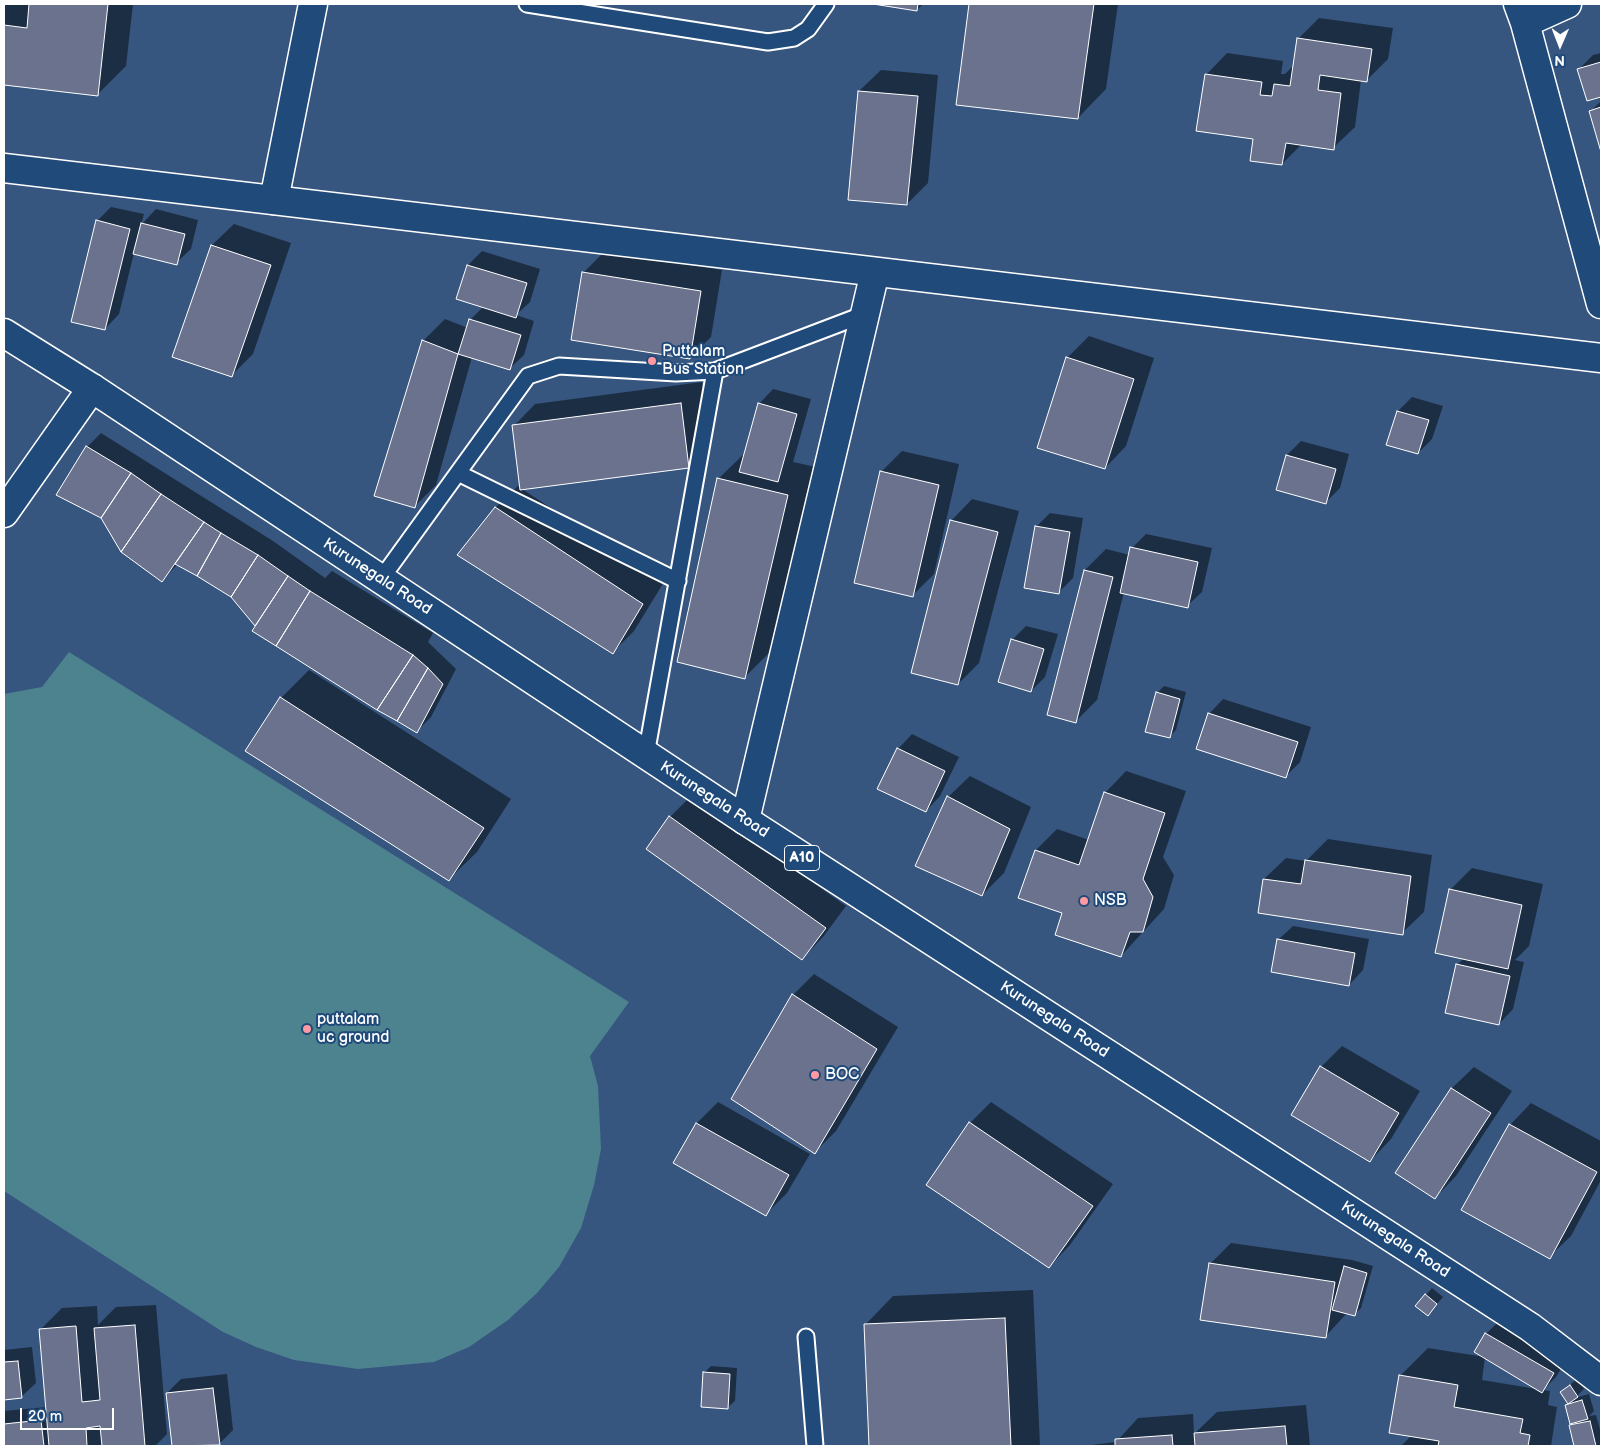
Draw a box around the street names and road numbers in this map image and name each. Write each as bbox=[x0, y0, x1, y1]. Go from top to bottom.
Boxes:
street label: Kurunegala Road bbox=[319, 535, 435, 619]
street label: Kurunegala Road bbox=[656, 758, 772, 842]
road number: A10 bbox=[784, 846, 820, 870]
street label: Kurunegala Road bbox=[996, 978, 1112, 1062]
street label: Kurunegala Road bbox=[1337, 1198, 1453, 1282]

